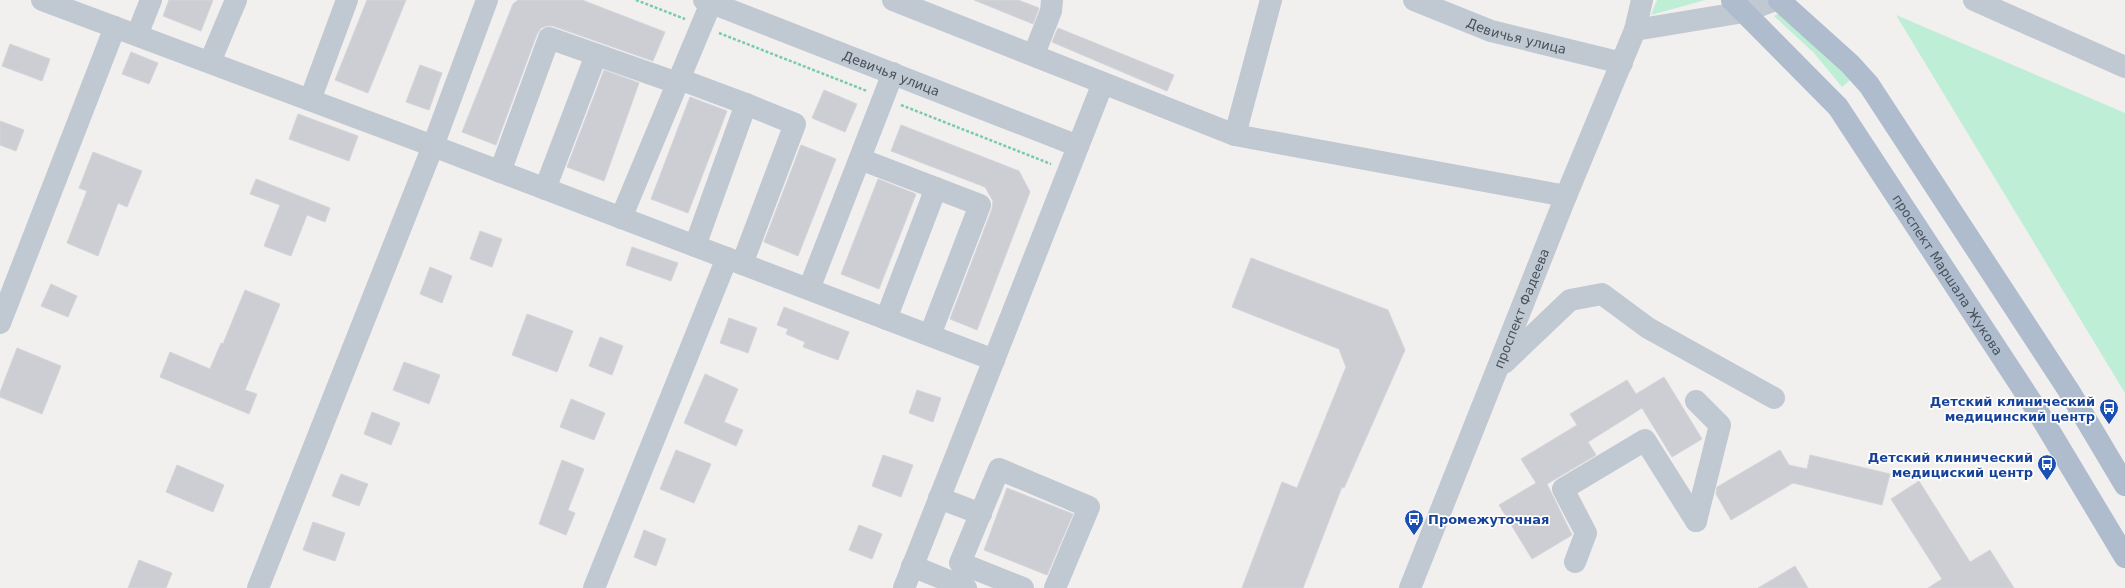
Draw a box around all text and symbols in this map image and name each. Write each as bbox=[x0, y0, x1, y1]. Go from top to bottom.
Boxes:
street label: Девичья улица bbox=[1464, 15, 1568, 57]
street label: Девичья улица bbox=[840, 48, 942, 99]
street label: проспект Маршала Жукова bbox=[1889, 192, 2006, 358]
street label: проспект Фадеева bbox=[1491, 246, 1552, 371]
place label: Детский клинический медицинский центр bbox=[1930, 394, 2095, 424]
bus stop icon: Детский клинический медицинский центр bbox=[2098, 397, 2120, 425]
place label: Детский клинический медициский центр bbox=[1868, 450, 2033, 480]
bus stop icon: Детский клинический медициский центр bbox=[2036, 453, 2058, 481]
bus stop icon: Промежуточная bbox=[1403, 508, 1425, 536]
place label: Промежуточная bbox=[1428, 512, 1549, 527]

